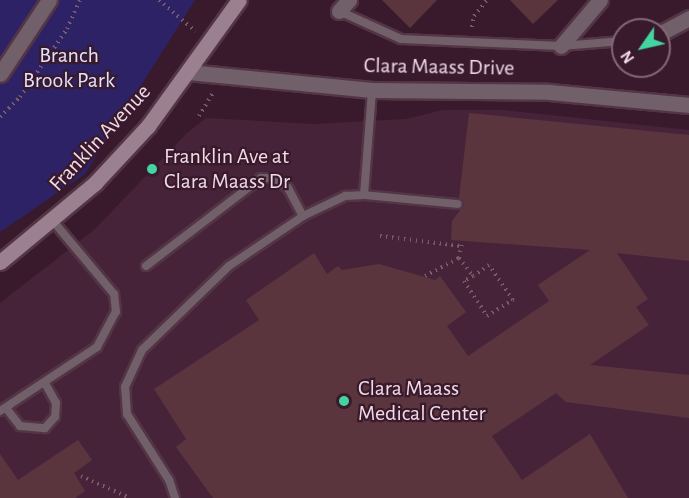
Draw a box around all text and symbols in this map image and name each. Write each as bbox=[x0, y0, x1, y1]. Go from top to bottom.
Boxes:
north arrow bbox=[611, 18, 671, 78]
park label: Branch Brook Park bbox=[23, 42, 115, 94]
text: N bbox=[618, 48, 637, 66]
street label: Clara Maass Drive bbox=[363, 52, 515, 82]
street label: Franklin Avenue bbox=[44, 79, 156, 197]
place label: Franklin Ave at Clara Maass Dr bbox=[164, 143, 290, 194]
marker: Franklin Ave at Clara Maass Dr bbox=[145, 162, 159, 176]
place label: Clara Maass Medical Center bbox=[358, 375, 486, 427]
marker: Clara Maass Medical Center bbox=[335, 392, 353, 410]

